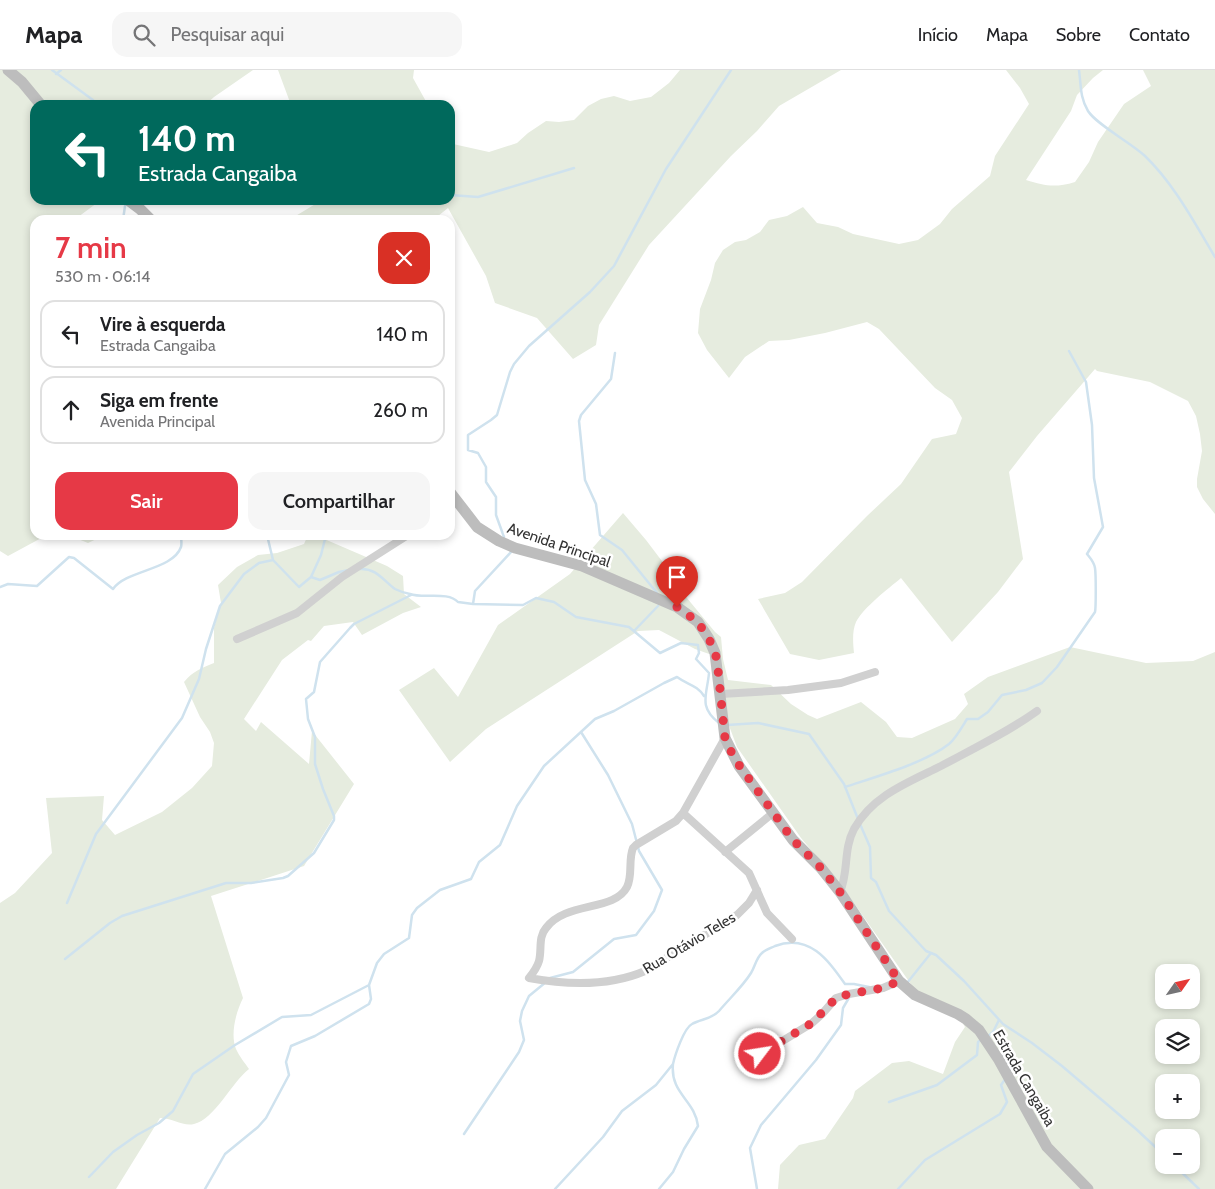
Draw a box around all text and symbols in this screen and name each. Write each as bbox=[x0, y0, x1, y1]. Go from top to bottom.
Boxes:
search box bbox=[112, 12, 462, 57]
text: Mapa bbox=[25, 20, 82, 49]
icon: search bbox=[130, 21, 158, 49]
text: Pesquisar aqui bbox=[170, 23, 284, 46]
text: Início bbox=[918, 24, 958, 46]
text: Mapa bbox=[986, 24, 1028, 46]
text: Sobre bbox=[1056, 24, 1101, 46]
text: Contato bbox=[1129, 24, 1190, 46]
text: 140 m bbox=[138, 117, 236, 160]
icon: left bbox=[55, 120, 120, 185]
text: Estrada Cangaiba bbox=[138, 160, 297, 187]
text: 7 min bbox=[55, 229, 127, 266]
button: close bbox=[378, 232, 430, 284]
text: 530 m · 06:14 bbox=[55, 267, 150, 286]
text: Vire à esquerda bbox=[100, 313, 226, 336]
icon: left bbox=[57, 320, 85, 348]
text: 140 m bbox=[377, 323, 428, 346]
text: Estrada Cangaiba bbox=[100, 336, 216, 355]
text: Siga em frente bbox=[100, 389, 218, 412]
icon: ahead bbox=[57, 396, 85, 424]
text: 260 m bbox=[373, 399, 428, 422]
text: Avenida Principal bbox=[100, 412, 215, 431]
button: Sair bbox=[55, 472, 238, 530]
button: Compartilhar bbox=[248, 472, 430, 530]
street label: Avenida Principal bbox=[505, 519, 613, 571]
pin bbox=[656, 556, 698, 607]
icon: arrive bbox=[663, 563, 691, 591]
street label: Rua Otávio Teles bbox=[639, 908, 739, 978]
north arrow bbox=[1155, 964, 1200, 1009]
map controls bbox=[1155, 964, 1200, 1174]
button: layers bbox=[1155, 1019, 1200, 1064]
position arrow bbox=[733, 1027, 785, 1079]
street label: Estrada Cangaiba bbox=[989, 1027, 1059, 1130]
button: + bbox=[1155, 1074, 1200, 1119]
button: − bbox=[1155, 1129, 1200, 1174]

